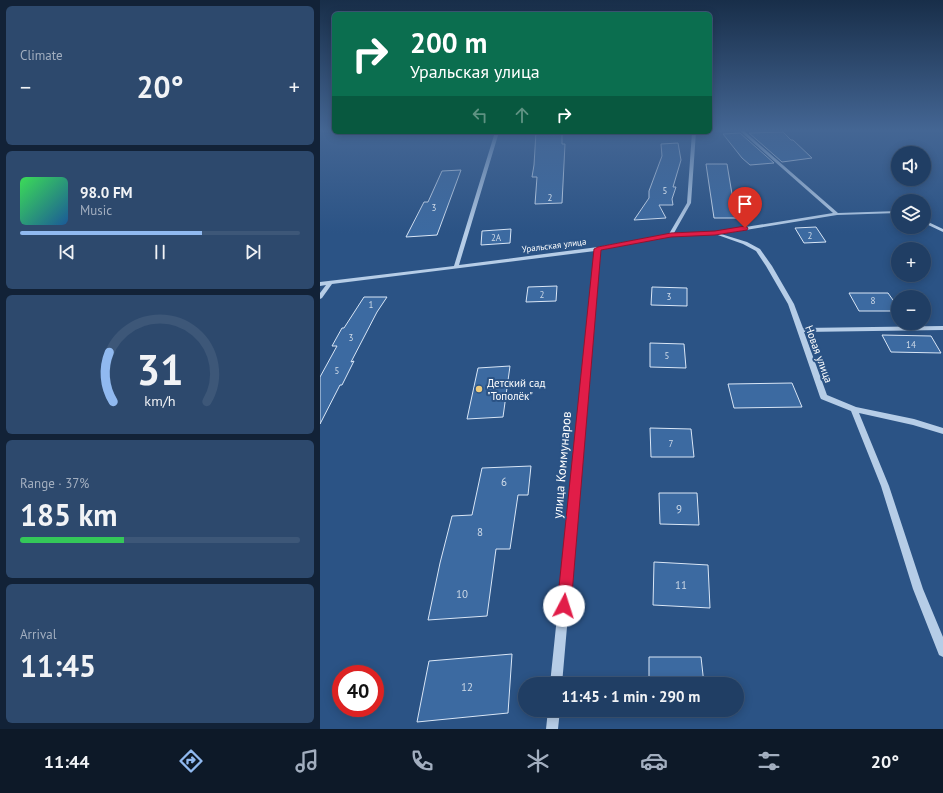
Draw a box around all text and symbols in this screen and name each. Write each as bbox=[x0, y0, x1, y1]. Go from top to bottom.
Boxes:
text: 200 m bbox=[410, 24, 487, 61]
icon: right bbox=[344, 28, 396, 80]
text: Climate bbox=[20, 47, 63, 64]
text: Уральская улица bbox=[410, 60, 540, 83]
text: 20° bbox=[136, 67, 184, 106]
text: − bbox=[20, 73, 31, 101]
text: + bbox=[289, 73, 300, 101]
icon: left bbox=[469, 104, 491, 126]
icon: ahead bbox=[511, 104, 533, 126]
icon: right bbox=[553, 104, 575, 126]
map controls bbox=[891, 146, 931, 330]
button: sound bbox=[891, 146, 931, 186]
text: 98.0 FM bbox=[80, 183, 133, 202]
house number: 5 bbox=[663, 185, 668, 196]
pin bbox=[728, 187, 762, 228]
house number: 2 bbox=[548, 192, 553, 203]
icon: arrive bbox=[734, 193, 756, 215]
button: layers bbox=[891, 194, 931, 234]
text: Music bbox=[80, 202, 112, 219]
house number: 3 bbox=[432, 202, 437, 213]
house number: 2 bbox=[808, 230, 813, 241]
house number: 2А bbox=[491, 232, 502, 243]
street label: Уральская улица bbox=[521, 236, 587, 254]
icon: previous bbox=[56, 241, 78, 263]
icon: pause bbox=[149, 241, 171, 263]
icon: next bbox=[242, 241, 264, 263]
button: + bbox=[891, 242, 931, 282]
house number: 2 bbox=[540, 289, 545, 300]
button: − bbox=[891, 290, 931, 330]
house number: 3 bbox=[667, 291, 672, 302]
house number: 8 bbox=[871, 295, 876, 306]
house number: 1 bbox=[369, 299, 374, 310]
street label: Новая улица bbox=[802, 323, 836, 385]
house number: 3 bbox=[349, 332, 354, 343]
house number: 14 bbox=[906, 339, 916, 350]
text: 31 bbox=[136, 343, 184, 396]
house number: 5 bbox=[665, 350, 670, 361]
house number: 5 bbox=[335, 365, 340, 376]
place label: Детский сад "Тополёк" bbox=[487, 376, 545, 403]
marker: Детский сад "Тополёк" bbox=[474, 384, 484, 394]
text: km/h bbox=[144, 391, 176, 410]
street label: улица Коммунаров bbox=[549, 411, 575, 519]
house number: 7 bbox=[669, 438, 674, 449]
text: Range · 37% bbox=[20, 475, 89, 492]
house number: 6 bbox=[501, 475, 507, 489]
text: 185 km bbox=[20, 495, 118, 534]
house number: 9 bbox=[676, 502, 682, 516]
house number: 8 bbox=[477, 525, 483, 539]
house number: 11 bbox=[675, 578, 687, 592]
position arrow bbox=[543, 585, 585, 627]
house number: 10 bbox=[456, 587, 468, 601]
text: Arrival bbox=[20, 626, 56, 643]
text: 11:45 bbox=[20, 646, 96, 685]
speed limit sign: 40 bbox=[332, 665, 384, 717]
house number: 12 bbox=[461, 680, 473, 694]
text: 11:45 · 1 min · 290 m bbox=[562, 687, 700, 706]
icon: directions bbox=[177, 747, 205, 775]
icon: music bbox=[293, 747, 321, 775]
icon: phone bbox=[408, 747, 436, 775]
icon: climate bbox=[524, 747, 552, 775]
icon: car bbox=[640, 747, 668, 775]
icon: filters bbox=[755, 747, 783, 775]
text: 11:44 bbox=[44, 750, 89, 773]
text: 20° bbox=[871, 750, 899, 773]

